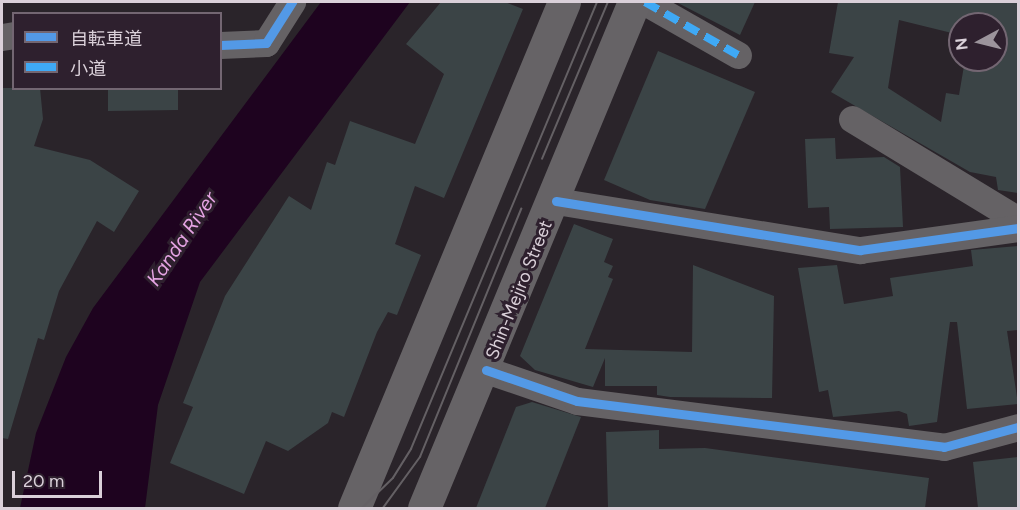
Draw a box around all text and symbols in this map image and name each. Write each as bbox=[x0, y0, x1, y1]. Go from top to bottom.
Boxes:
legend bbox=[12, 12, 222, 90]
north arrow bbox=[948, 12, 1008, 72]
text: 自転車道 bbox=[70, 28, 142, 50]
text: N bbox=[951, 37, 972, 51]
text: 小道 bbox=[70, 58, 106, 80]
water label: Kanda River bbox=[142, 187, 222, 291]
street label: Shin-Mejiro Street bbox=[481, 217, 557, 363]
scale bar bbox=[15, 459, 105, 497]
text: 20 m bbox=[23, 470, 64, 492]

